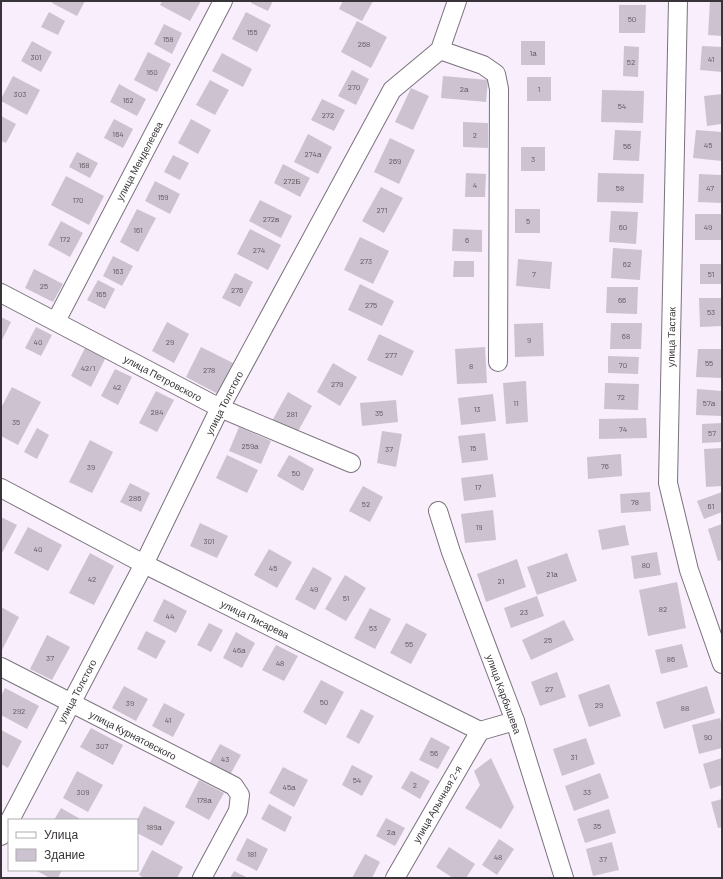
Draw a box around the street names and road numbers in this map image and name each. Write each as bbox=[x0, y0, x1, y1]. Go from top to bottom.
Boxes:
street label: улица Менделеева bbox=[113, 119, 165, 203]
street label: улица Тастак bbox=[664, 306, 678, 367]
street label: улица Петровского bbox=[122, 352, 205, 404]
street label: улица Толстого bbox=[203, 369, 245, 437]
street label: улица Писарева bbox=[219, 597, 292, 641]
street label: улица Карбышева bbox=[484, 653, 524, 736]
street label: улица Толстого bbox=[55, 657, 99, 725]
street label: улица Курнатовского bbox=[88, 708, 179, 762]
street label: улица Арычная 2-я bbox=[410, 763, 464, 845]

